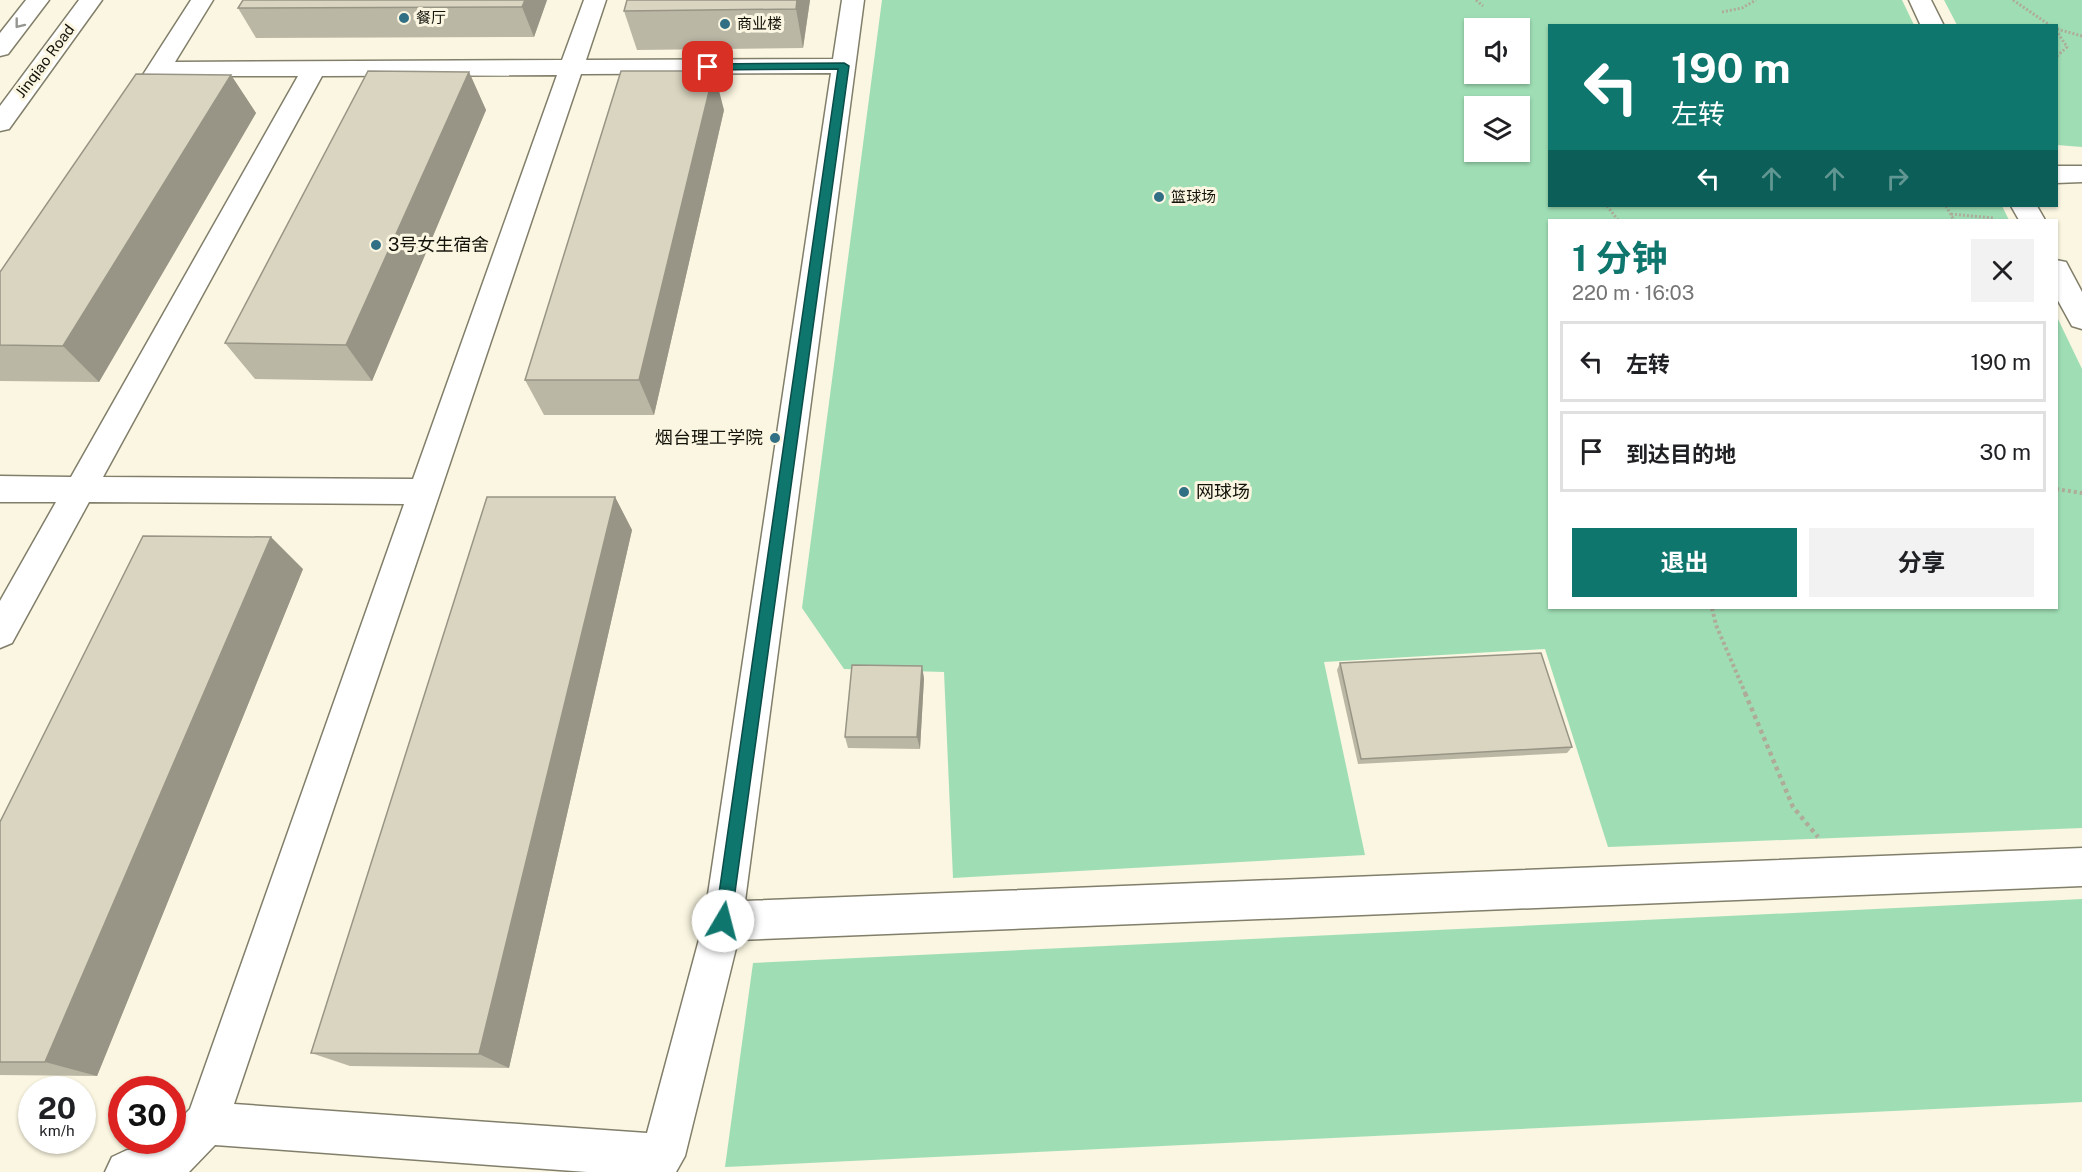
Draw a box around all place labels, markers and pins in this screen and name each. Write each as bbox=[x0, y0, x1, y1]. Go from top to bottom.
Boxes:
place label: 餐厅 bbox=[416, 9, 446, 26]
marker: 餐厅 bbox=[397, 11, 411, 25]
place label: 商业楼 bbox=[737, 15, 782, 32]
marker: 商业楼 bbox=[718, 17, 732, 31]
pin bbox=[682, 41, 733, 92]
place label: 篮球场 bbox=[1171, 188, 1216, 205]
marker: 篮球场 bbox=[1152, 190, 1166, 204]
place label: 3号女生宿舍 bbox=[388, 234, 489, 255]
marker: 3号女生宿舍 bbox=[369, 238, 383, 252]
place label: 烟台理工学院 bbox=[655, 427, 763, 448]
marker: 烟台理工学院 bbox=[768, 431, 782, 445]
place label: 网球场 bbox=[1196, 481, 1250, 502]
marker: 网球场 bbox=[1177, 485, 1191, 499]

